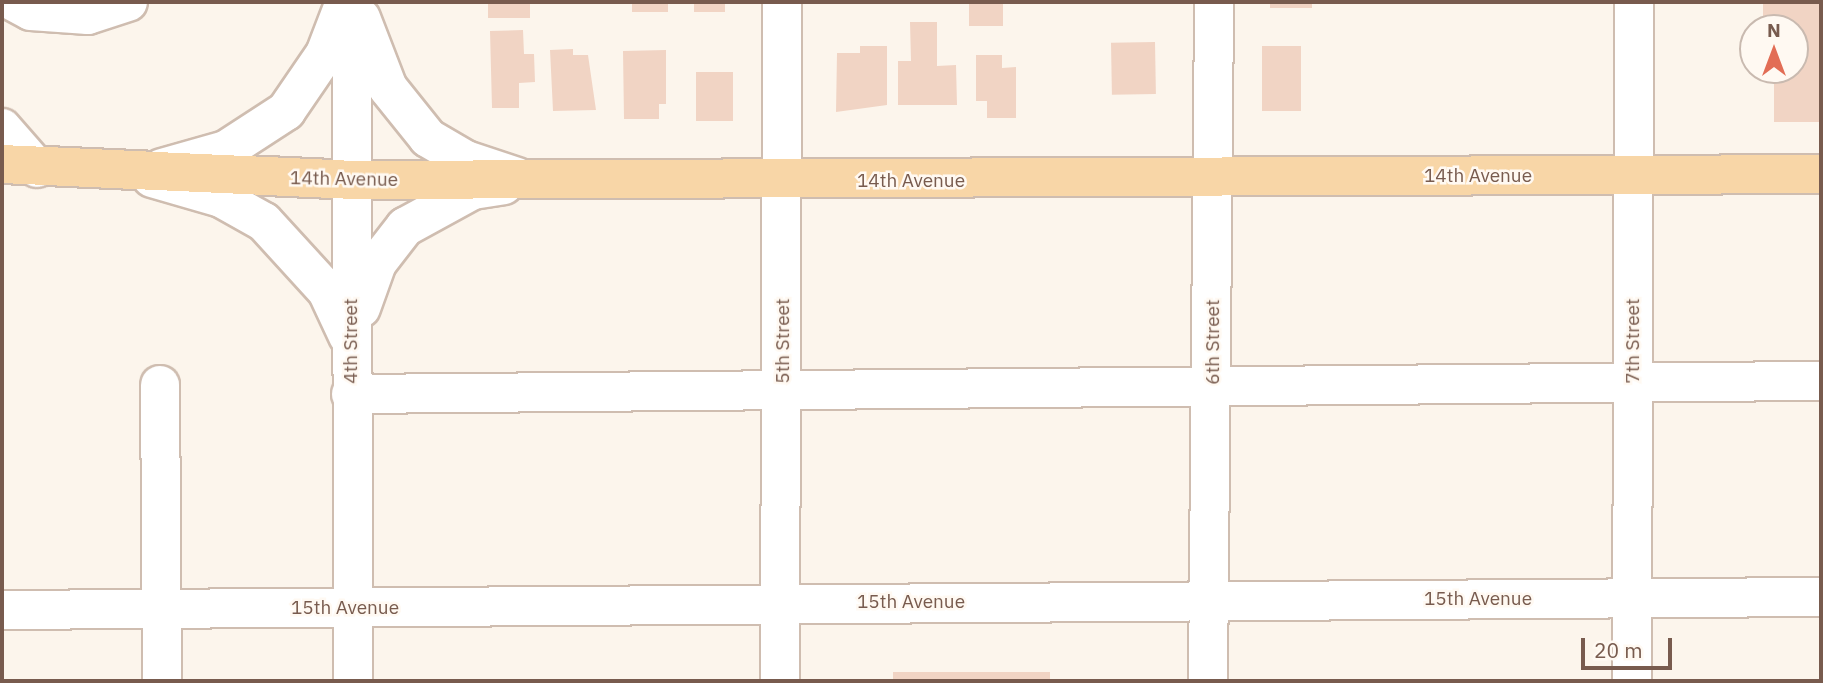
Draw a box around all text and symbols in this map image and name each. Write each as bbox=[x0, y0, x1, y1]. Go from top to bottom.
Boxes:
north arrow bbox=[1739, 14, 1809, 84]
text: N bbox=[1767, 18, 1781, 42]
street label: 14th Avenue bbox=[1424, 165, 1532, 187]
street label: 14th Avenue bbox=[290, 167, 398, 191]
street label: 14th Avenue bbox=[857, 170, 965, 192]
street label: 4th Street bbox=[340, 298, 362, 384]
street label: 5th Street bbox=[772, 298, 794, 384]
street label: 7th Street bbox=[1622, 298, 1644, 384]
street label: 6th Street bbox=[1202, 299, 1224, 385]
street label: 15th Avenue bbox=[1424, 588, 1532, 610]
street label: 15th Avenue bbox=[857, 591, 965, 613]
street label: 15th Avenue bbox=[291, 597, 399, 619]
scale bar bbox=[1585, 624, 1676, 668]
text: 20 m bbox=[1594, 636, 1643, 664]

